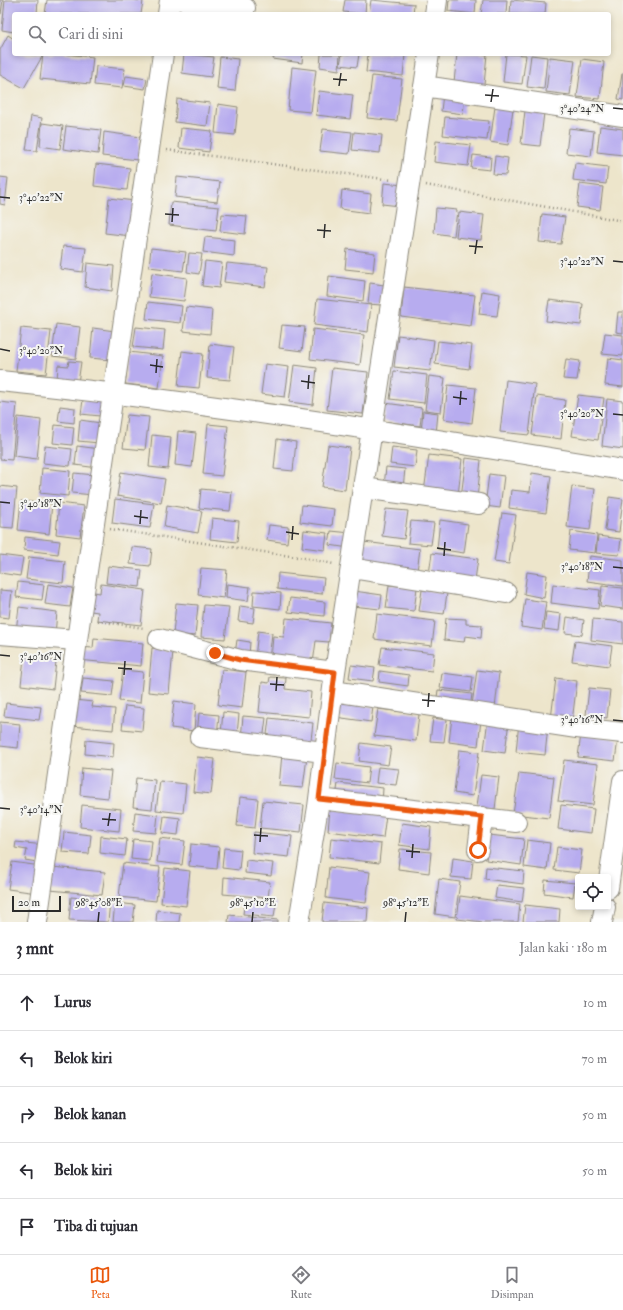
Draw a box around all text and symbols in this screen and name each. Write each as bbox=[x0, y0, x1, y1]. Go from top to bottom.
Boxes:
search box bbox=[12, 12, 611, 56]
icon: search bbox=[26, 23, 48, 45]
text: Cari di sini bbox=[58, 25, 123, 44]
text: 3°40'24"N bbox=[560, 103, 604, 115]
text: 3°40'22"N bbox=[19, 192, 63, 204]
text: 3°40'22"N bbox=[560, 256, 604, 268]
text: 3°40'20"N bbox=[19, 345, 63, 357]
text: 3°40'20"N bbox=[560, 408, 604, 420]
text: 3°40'18"N bbox=[20, 498, 62, 510]
text: 3°40'18"N bbox=[561, 561, 603, 573]
route end bbox=[206, 644, 224, 662]
text: 3°40'16"N bbox=[20, 651, 62, 663]
text: 3°40'16"N bbox=[561, 714, 603, 726]
text: 3°40'14"N bbox=[20, 804, 62, 816]
route start bbox=[469, 841, 487, 859]
map controls bbox=[575, 874, 611, 910]
button: locate bbox=[575, 874, 611, 910]
scale bar bbox=[12, 894, 61, 913]
text: 20 m bbox=[18, 896, 40, 909]
text: 98°45'08"E bbox=[74, 897, 123, 909]
text: 98°45'10"E bbox=[229, 897, 276, 909]
text: 98°45'12"E bbox=[382, 897, 429, 909]
text: 3 mnt bbox=[16, 938, 53, 959]
text: Jalan kaki · 180 m bbox=[519, 940, 607, 956]
icon: ahead bbox=[16, 992, 38, 1014]
text: Lurus bbox=[54, 993, 91, 1012]
text: 10 m bbox=[583, 995, 607, 1011]
icon: left bbox=[16, 1048, 38, 1070]
text: Belok kiri bbox=[54, 1049, 112, 1068]
text: 70 m bbox=[582, 1051, 607, 1067]
icon: right bbox=[16, 1104, 38, 1126]
text: Belok kanan bbox=[54, 1105, 126, 1124]
text: 50 m bbox=[582, 1107, 607, 1123]
icon: left bbox=[16, 1160, 38, 1182]
text: Belok kiri bbox=[54, 1161, 112, 1180]
text: 50 m bbox=[582, 1163, 607, 1179]
icon: arrive bbox=[16, 1216, 38, 1238]
text: Tiba di tujuan bbox=[54, 1217, 138, 1236]
tab: Peta bbox=[89, 1264, 111, 1301]
tab: Rute bbox=[290, 1264, 312, 1301]
tab: Disimpan bbox=[491, 1264, 534, 1301]

